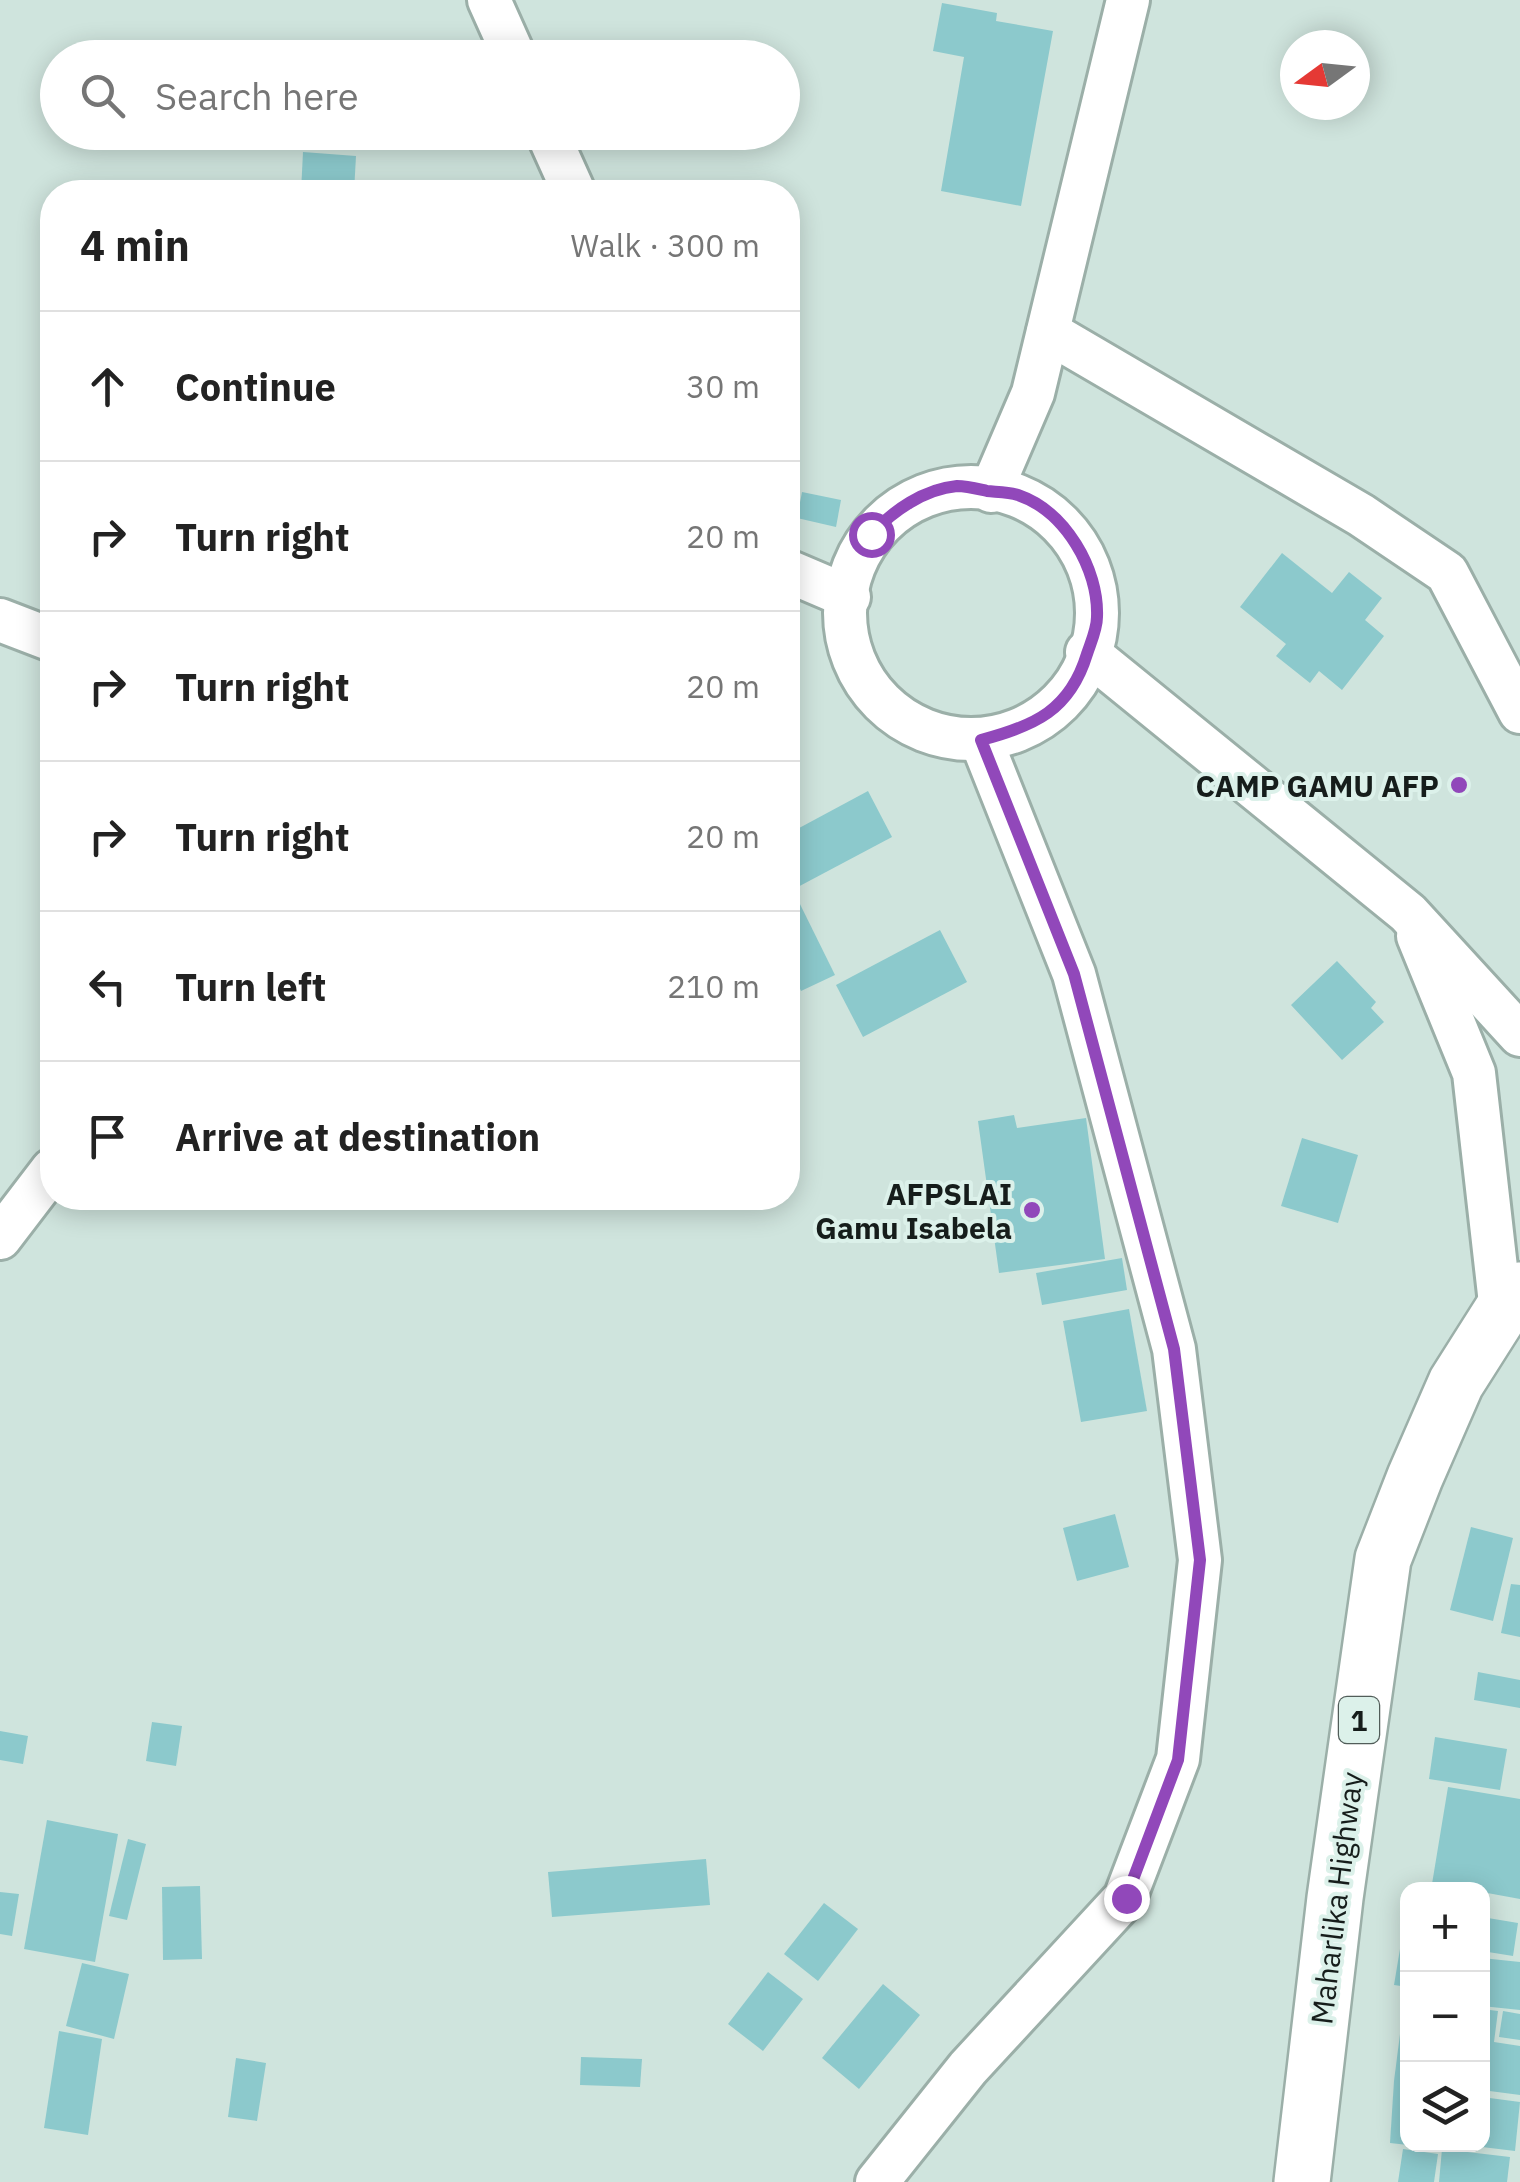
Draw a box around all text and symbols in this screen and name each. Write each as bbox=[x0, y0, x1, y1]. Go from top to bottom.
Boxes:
north arrow bbox=[1280, 30, 1370, 120]
search box bbox=[40, 40, 800, 150]
icon: search bbox=[75, 68, 130, 123]
text: Search here bbox=[155, 71, 359, 120]
text: 4 min bbox=[80, 218, 190, 273]
text: Walk · 300 m bbox=[571, 224, 760, 266]
icon: ahead bbox=[80, 359, 135, 414]
text: Continue bbox=[175, 362, 336, 411]
text: 30 m bbox=[686, 365, 760, 407]
icon: right bbox=[80, 509, 135, 564]
text: Turn right bbox=[175, 512, 350, 561]
route start bbox=[849, 512, 895, 558]
text: 20 m bbox=[686, 515, 760, 557]
icon: right bbox=[80, 659, 135, 714]
text: Turn right bbox=[175, 662, 350, 711]
text: 20 m bbox=[686, 665, 760, 707]
place label: CAMP GAMU AFP bbox=[1195, 766, 1439, 805]
marker: CAMP GAMU AFP bbox=[1448, 774, 1470, 796]
icon: right bbox=[80, 809, 135, 864]
text: Turn right bbox=[175, 812, 350, 861]
text: 20 m bbox=[686, 815, 760, 857]
icon: left bbox=[80, 959, 135, 1014]
text: Turn left bbox=[175, 962, 326, 1011]
text: 210 m bbox=[667, 965, 760, 1007]
icon: arrive bbox=[80, 1109, 135, 1164]
text: Arrive at destination bbox=[175, 1112, 540, 1161]
place label: AFPSLAI Gamu Isabela bbox=[815, 1174, 1012, 1247]
marker: AFPSLAI Gamu Isabela bbox=[1021, 1199, 1043, 1221]
road number: 1 bbox=[1339, 1697, 1379, 1743]
street label: Maharlika Highway bbox=[1301, 1770, 1371, 2026]
route end bbox=[1104, 1876, 1150, 1922]
map controls bbox=[1400, 1882, 1490, 2152]
button: + bbox=[1400, 1882, 1490, 1972]
button: − bbox=[1400, 1972, 1490, 2062]
button: layers bbox=[1400, 2062, 1490, 2152]

